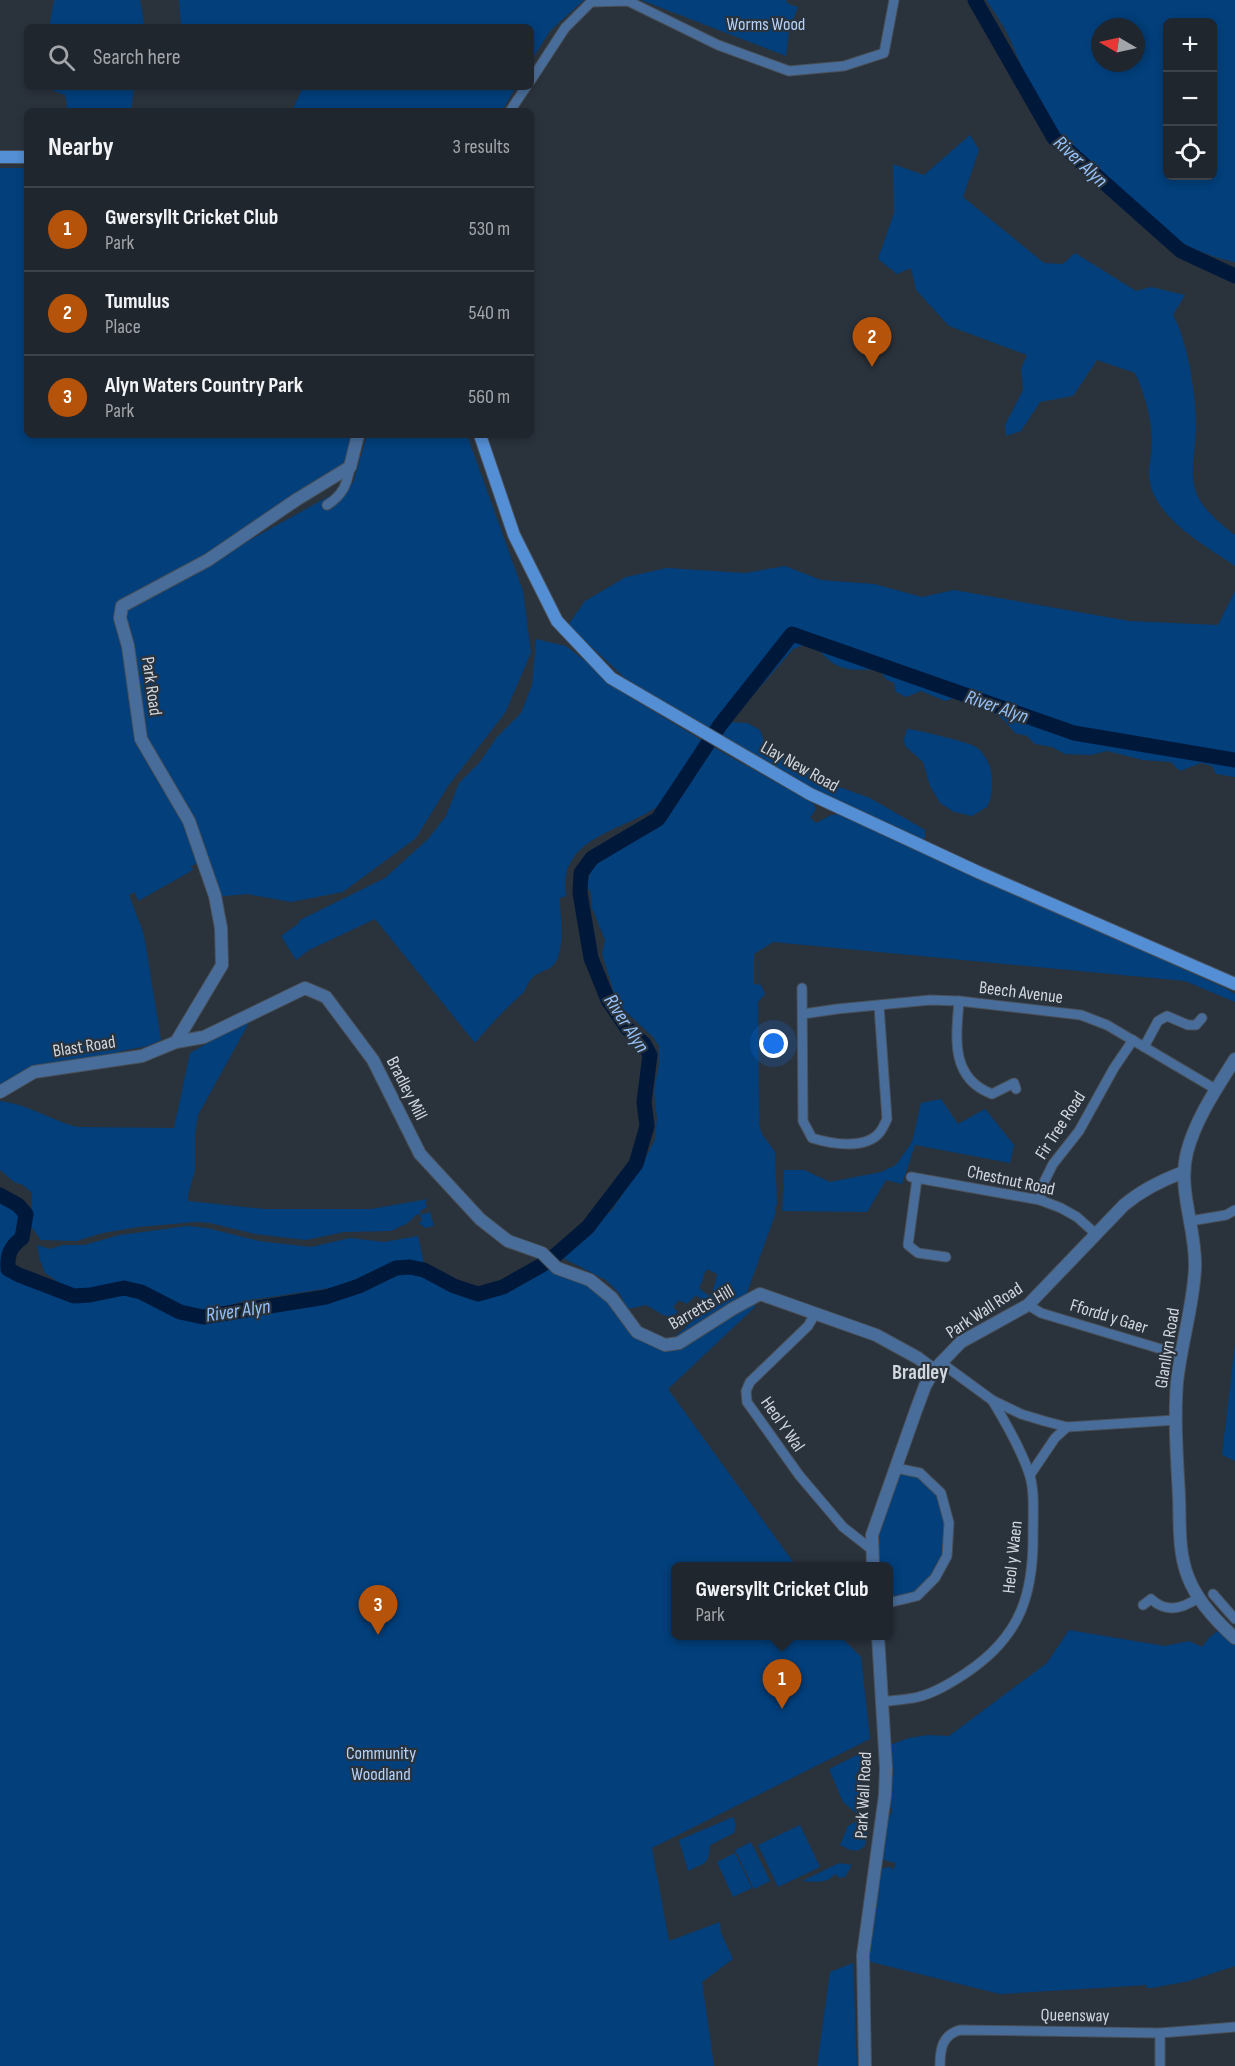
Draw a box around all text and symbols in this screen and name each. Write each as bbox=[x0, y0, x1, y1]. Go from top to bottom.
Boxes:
park label: Worms Wood bbox=[727, 14, 805, 35]
north arrow bbox=[1091, 18, 1145, 72]
map controls bbox=[1163, 18, 1217, 180]
button: + bbox=[1163, 18, 1217, 72]
search box bbox=[24, 24, 534, 90]
icon: search bbox=[45, 41, 78, 74]
text: Search here bbox=[93, 44, 180, 71]
button: − bbox=[1163, 72, 1217, 126]
button: locate bbox=[1163, 126, 1217, 180]
water label: River Alyn bbox=[1048, 131, 1112, 193]
text: Nearby bbox=[48, 132, 114, 163]
text: 3 results bbox=[453, 135, 510, 159]
text: Gwersyllt Cricket Club bbox=[105, 204, 278, 231]
text: 1 bbox=[64, 217, 71, 241]
text: 530 m bbox=[469, 217, 510, 241]
text: Park bbox=[105, 231, 134, 255]
text: Tumulus bbox=[105, 288, 170, 315]
text: 2 bbox=[63, 301, 72, 325]
text: 540 m bbox=[469, 301, 510, 325]
text: Place bbox=[105, 315, 141, 339]
pin: 2 bbox=[852, 318, 892, 367]
text: Alyn Waters Country Park bbox=[105, 372, 303, 399]
text: 3 bbox=[63, 385, 72, 409]
text: 560 m bbox=[468, 385, 510, 409]
text: Park bbox=[105, 399, 134, 423]
street label: Park Road bbox=[137, 655, 166, 717]
water label: River Alyn bbox=[962, 685, 1031, 729]
street label: Llay New Road bbox=[757, 736, 842, 796]
street label: Beech Avenue bbox=[978, 977, 1064, 1008]
water label: River Alyn bbox=[598, 990, 654, 1057]
your location bbox=[759, 1029, 788, 1058]
street label: Blast Road bbox=[51, 1031, 117, 1062]
street label: Bradley Mill bbox=[382, 1053, 431, 1123]
street label: Fir Tree Road bbox=[1031, 1087, 1090, 1163]
street label: Chestnut Road bbox=[965, 1161, 1057, 1200]
street label: Park Wall Road bbox=[942, 1278, 1026, 1343]
street label: Barretts Hill bbox=[665, 1280, 737, 1334]
water label: River Alyn bbox=[204, 1295, 272, 1327]
street label: Ffordd y Gaer bbox=[1067, 1295, 1150, 1338]
street label: Glanllyn Road bbox=[1151, 1306, 1184, 1390]
district label: Bradley bbox=[892, 1360, 948, 1385]
street label: Heol Y Wal bbox=[756, 1393, 809, 1456]
street label: Heol y Waen bbox=[998, 1520, 1027, 1594]
popup bbox=[671, 1562, 893, 1640]
text: Gwersyllt Cricket Club bbox=[695, 1576, 869, 1603]
pin: 3 bbox=[358, 1586, 398, 1635]
text: Park bbox=[695, 1603, 725, 1627]
pin: 1 bbox=[762, 1660, 802, 1709]
park label: Community Woodland bbox=[346, 1743, 416, 1785]
street label: Park Wall Road bbox=[851, 1751, 876, 1839]
street label: Queensway bbox=[1040, 2004, 1110, 2027]

